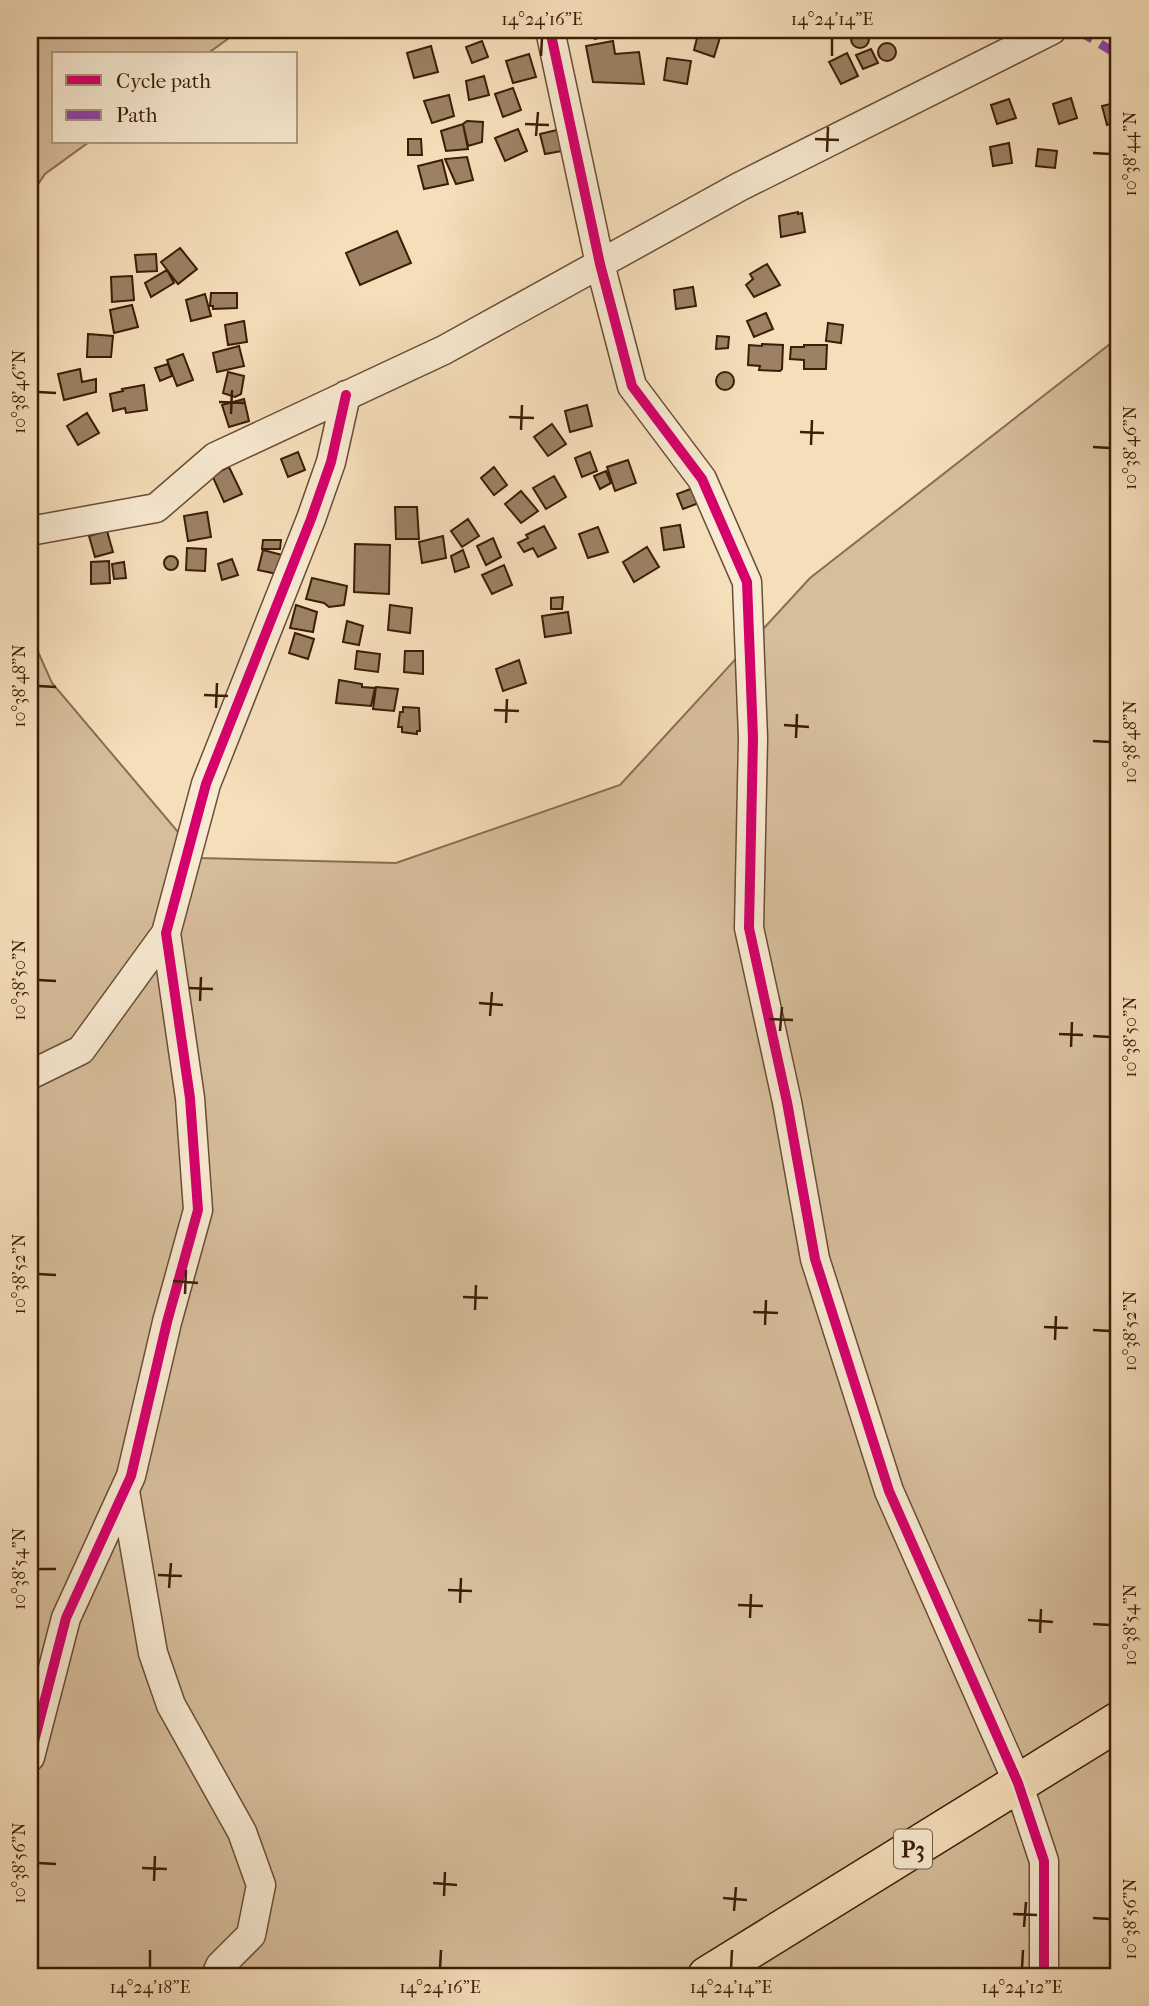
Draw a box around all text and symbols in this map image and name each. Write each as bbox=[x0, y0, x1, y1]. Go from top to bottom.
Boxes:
text: 14°24'16"E bbox=[501, 9, 583, 30]
text: 14°24'14"E bbox=[791, 9, 873, 30]
legend bbox=[52, 52, 298, 144]
text: Cycle path bbox=[116, 69, 211, 93]
text: Path bbox=[116, 103, 158, 127]
text: 10°38'44"N bbox=[1120, 111, 1141, 197]
text: 10°38'46"N bbox=[9, 350, 30, 434]
text: 10°38'46"N bbox=[1120, 406, 1141, 490]
text: 10°38'48"N bbox=[9, 644, 30, 728]
text: 10°38'48"N bbox=[1120, 700, 1141, 784]
text: 10°38'50"N bbox=[9, 939, 30, 1021]
text: 10°38'50"N bbox=[1120, 996, 1141, 1078]
text: 10°38'52"N bbox=[9, 1233, 30, 1314]
text: 10°38'52"N bbox=[1120, 1290, 1141, 1371]
text: 10°38'54"N bbox=[9, 1528, 30, 1610]
text: 10°38'54"N bbox=[1120, 1584, 1141, 1666]
text: 10°38'56"N bbox=[9, 1822, 30, 1904]
road number: P3 bbox=[894, 1830, 932, 1868]
text: 10°38'56"N bbox=[1120, 1878, 1141, 1960]
text: 14°24'18"E bbox=[110, 1977, 190, 1998]
text: 14°24'16"E bbox=[399, 1977, 481, 1998]
text: 14°24'14"E bbox=[690, 1977, 772, 1998]
text: 14°24'12"E bbox=[981, 1977, 1063, 1998]

